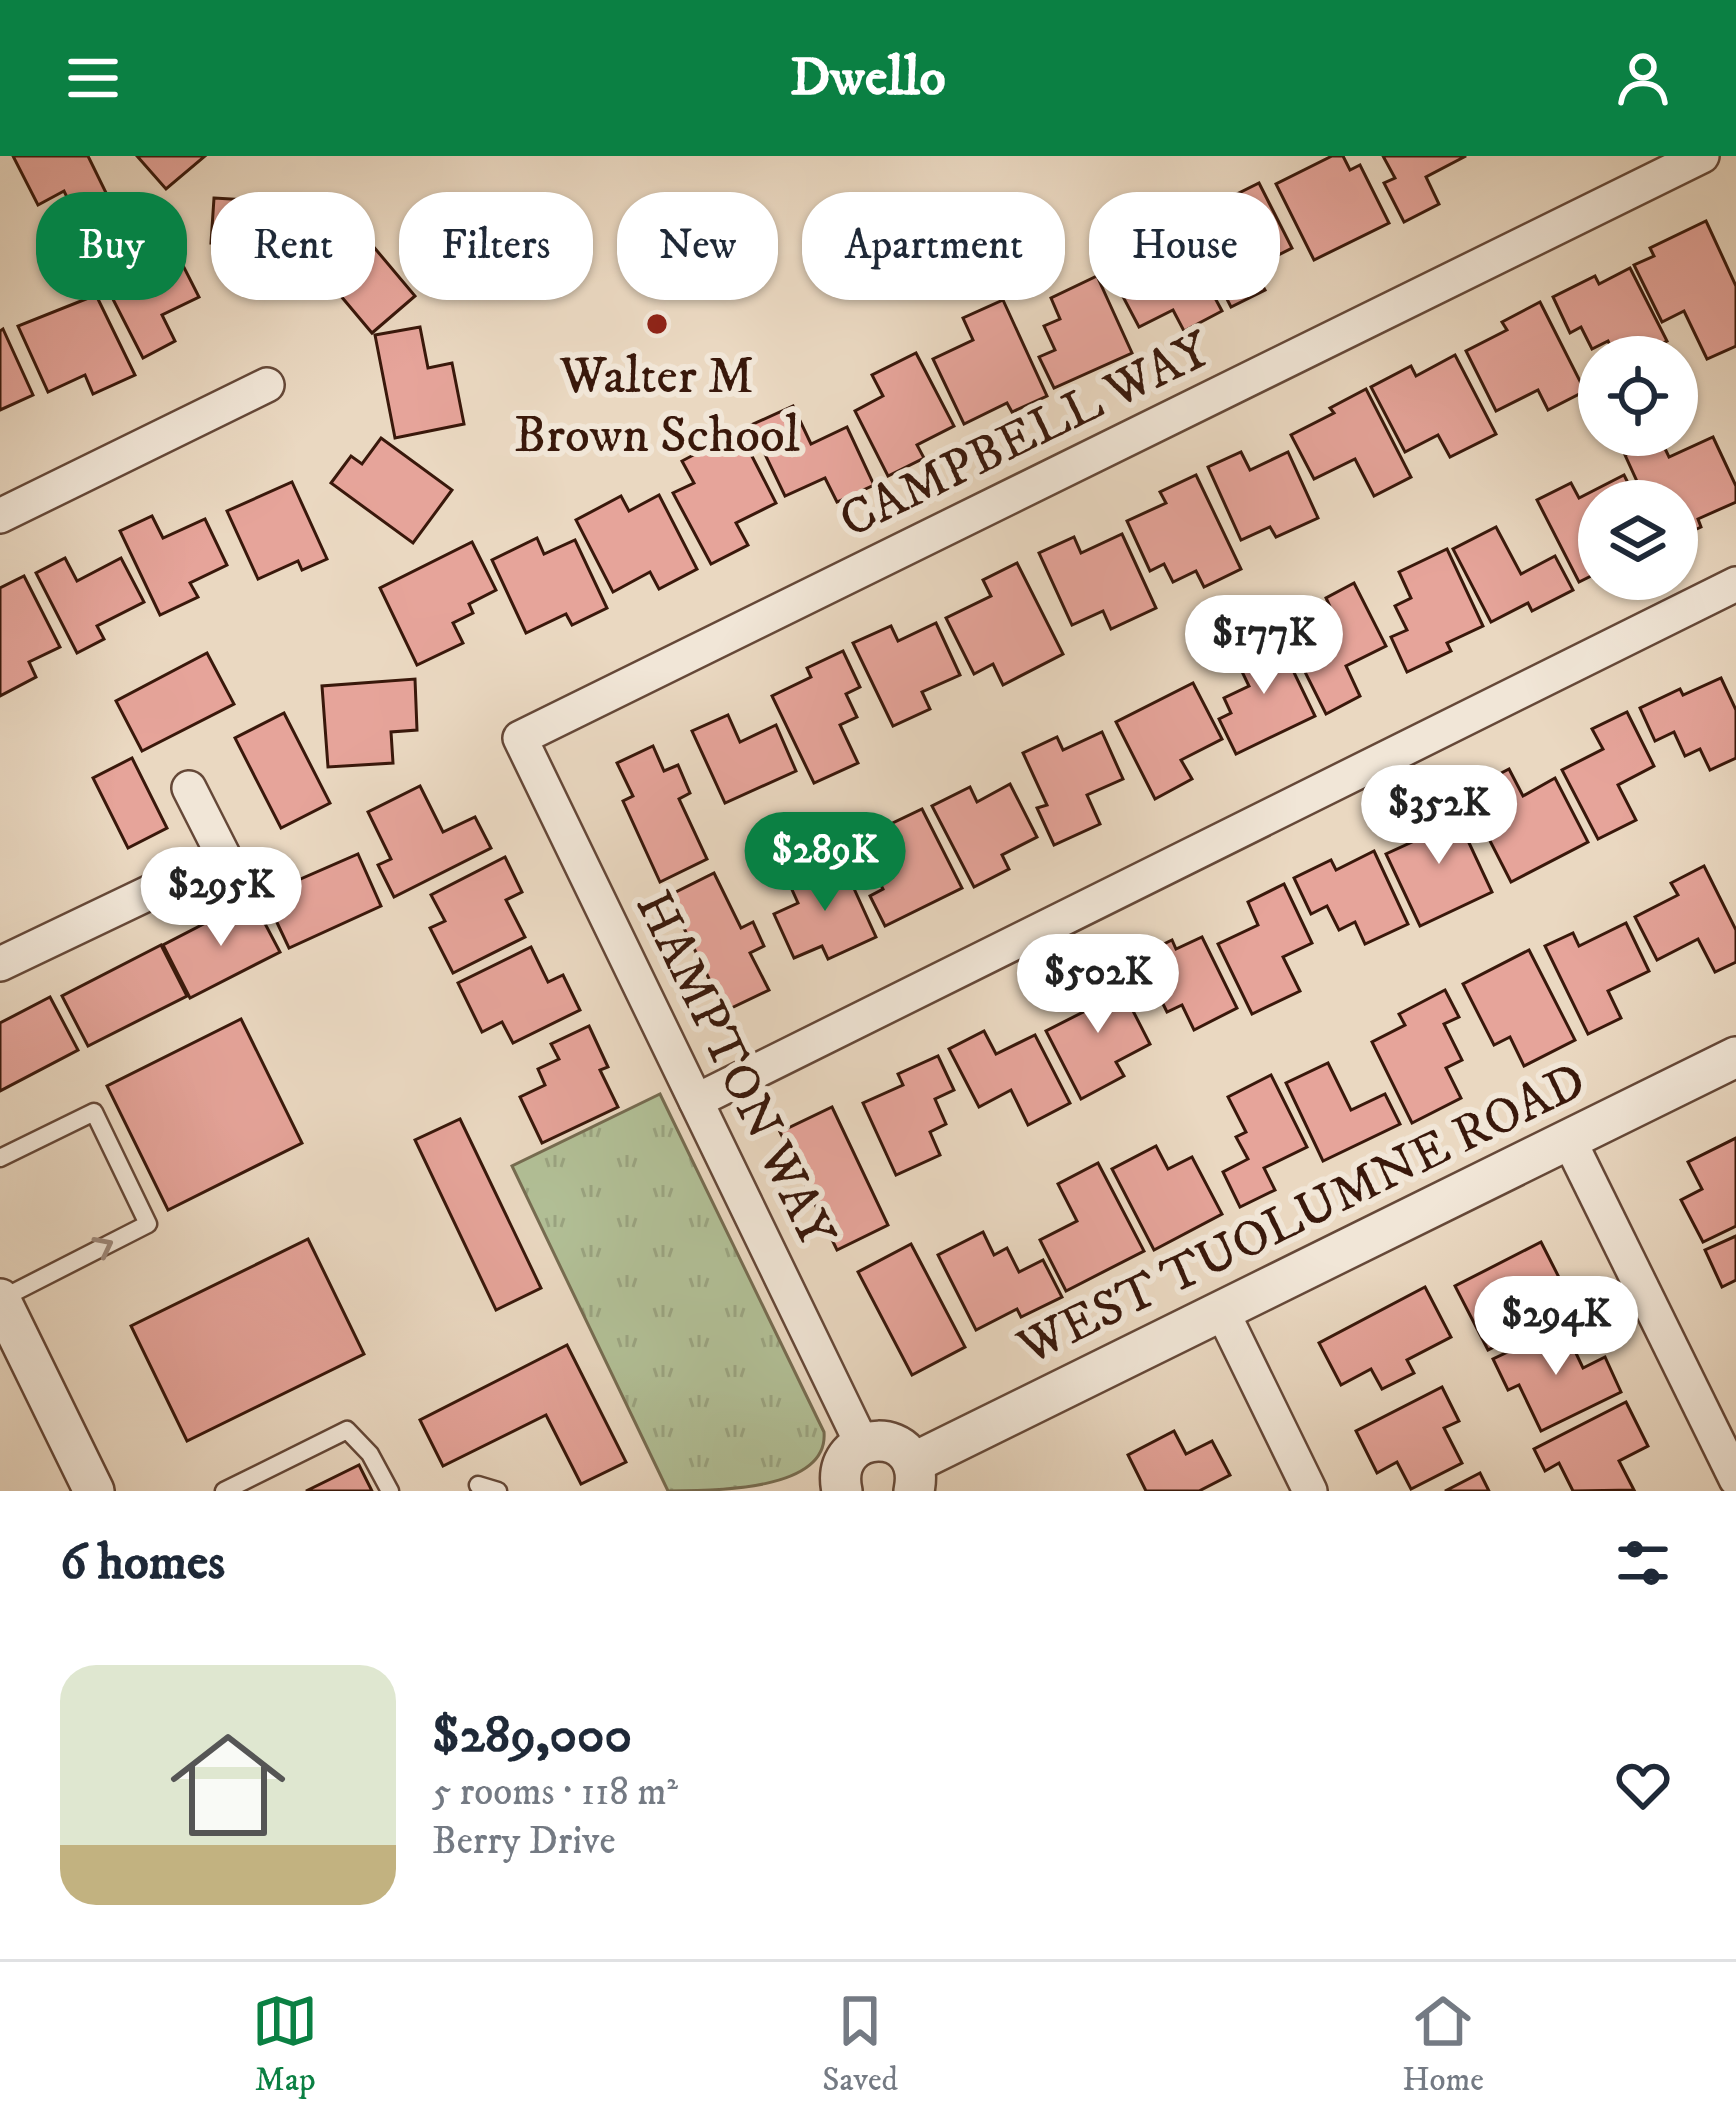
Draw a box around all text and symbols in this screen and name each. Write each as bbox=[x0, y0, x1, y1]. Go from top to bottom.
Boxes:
icon: menu bbox=[60, 45, 126, 111]
text: Dwello bbox=[790, 45, 946, 112]
icon: person bbox=[1610, 45, 1676, 111]
chip: Buy bbox=[36, 192, 187, 300]
chip: Rent bbox=[211, 192, 375, 300]
chip: Filters bbox=[399, 192, 593, 300]
chip: New bbox=[617, 192, 778, 300]
chip: Apartment bbox=[802, 192, 1065, 300]
chip: House bbox=[1089, 192, 1280, 300]
marker: Walter M Brown School bbox=[644, 311, 670, 337]
street label: CAMPBELL WAY bbox=[830, 318, 1222, 553]
map controls bbox=[1578, 336, 1698, 600]
button: locate bbox=[1578, 336, 1698, 456]
place label: Walter M Brown School bbox=[514, 345, 801, 468]
button: layers bbox=[1578, 480, 1698, 600]
pin: $177K bbox=[1180, 595, 1348, 697]
text: $177K bbox=[1212, 609, 1316, 658]
pin: $352K bbox=[1355, 765, 1523, 867]
text: $352K bbox=[1388, 779, 1490, 828]
pin: $289K bbox=[741, 812, 909, 914]
text: $289K bbox=[772, 826, 878, 875]
pin: $295K bbox=[137, 847, 305, 949]
text: $295K bbox=[168, 861, 274, 910]
street label: HAMPTON WAY bbox=[620, 881, 849, 1259]
pin: $502K bbox=[1014, 934, 1182, 1036]
text: $502K bbox=[1044, 948, 1152, 997]
street label: WEST TUOLUMNE ROAD bbox=[1007, 1049, 1596, 1380]
one-way arrow bbox=[92, 1238, 114, 1261]
pin: $294K bbox=[1472, 1276, 1640, 1378]
text: $294K bbox=[1501, 1290, 1611, 1339]
icon: filters bbox=[1610, 1530, 1676, 1596]
text: 6 homes bbox=[60, 1531, 225, 1595]
text: $289,000 bbox=[432, 1704, 632, 1768]
icon: home bbox=[156, 1713, 300, 1857]
icon: heart bbox=[1610, 1752, 1676, 1818]
text: 5 rooms · 118 m² bbox=[432, 1768, 678, 1817]
text: Berry Drive bbox=[432, 1817, 616, 1866]
tab: Map bbox=[252, 1988, 318, 2101]
tab: Saved bbox=[822, 1988, 898, 2101]
tab: Home bbox=[1402, 1988, 1484, 2101]

